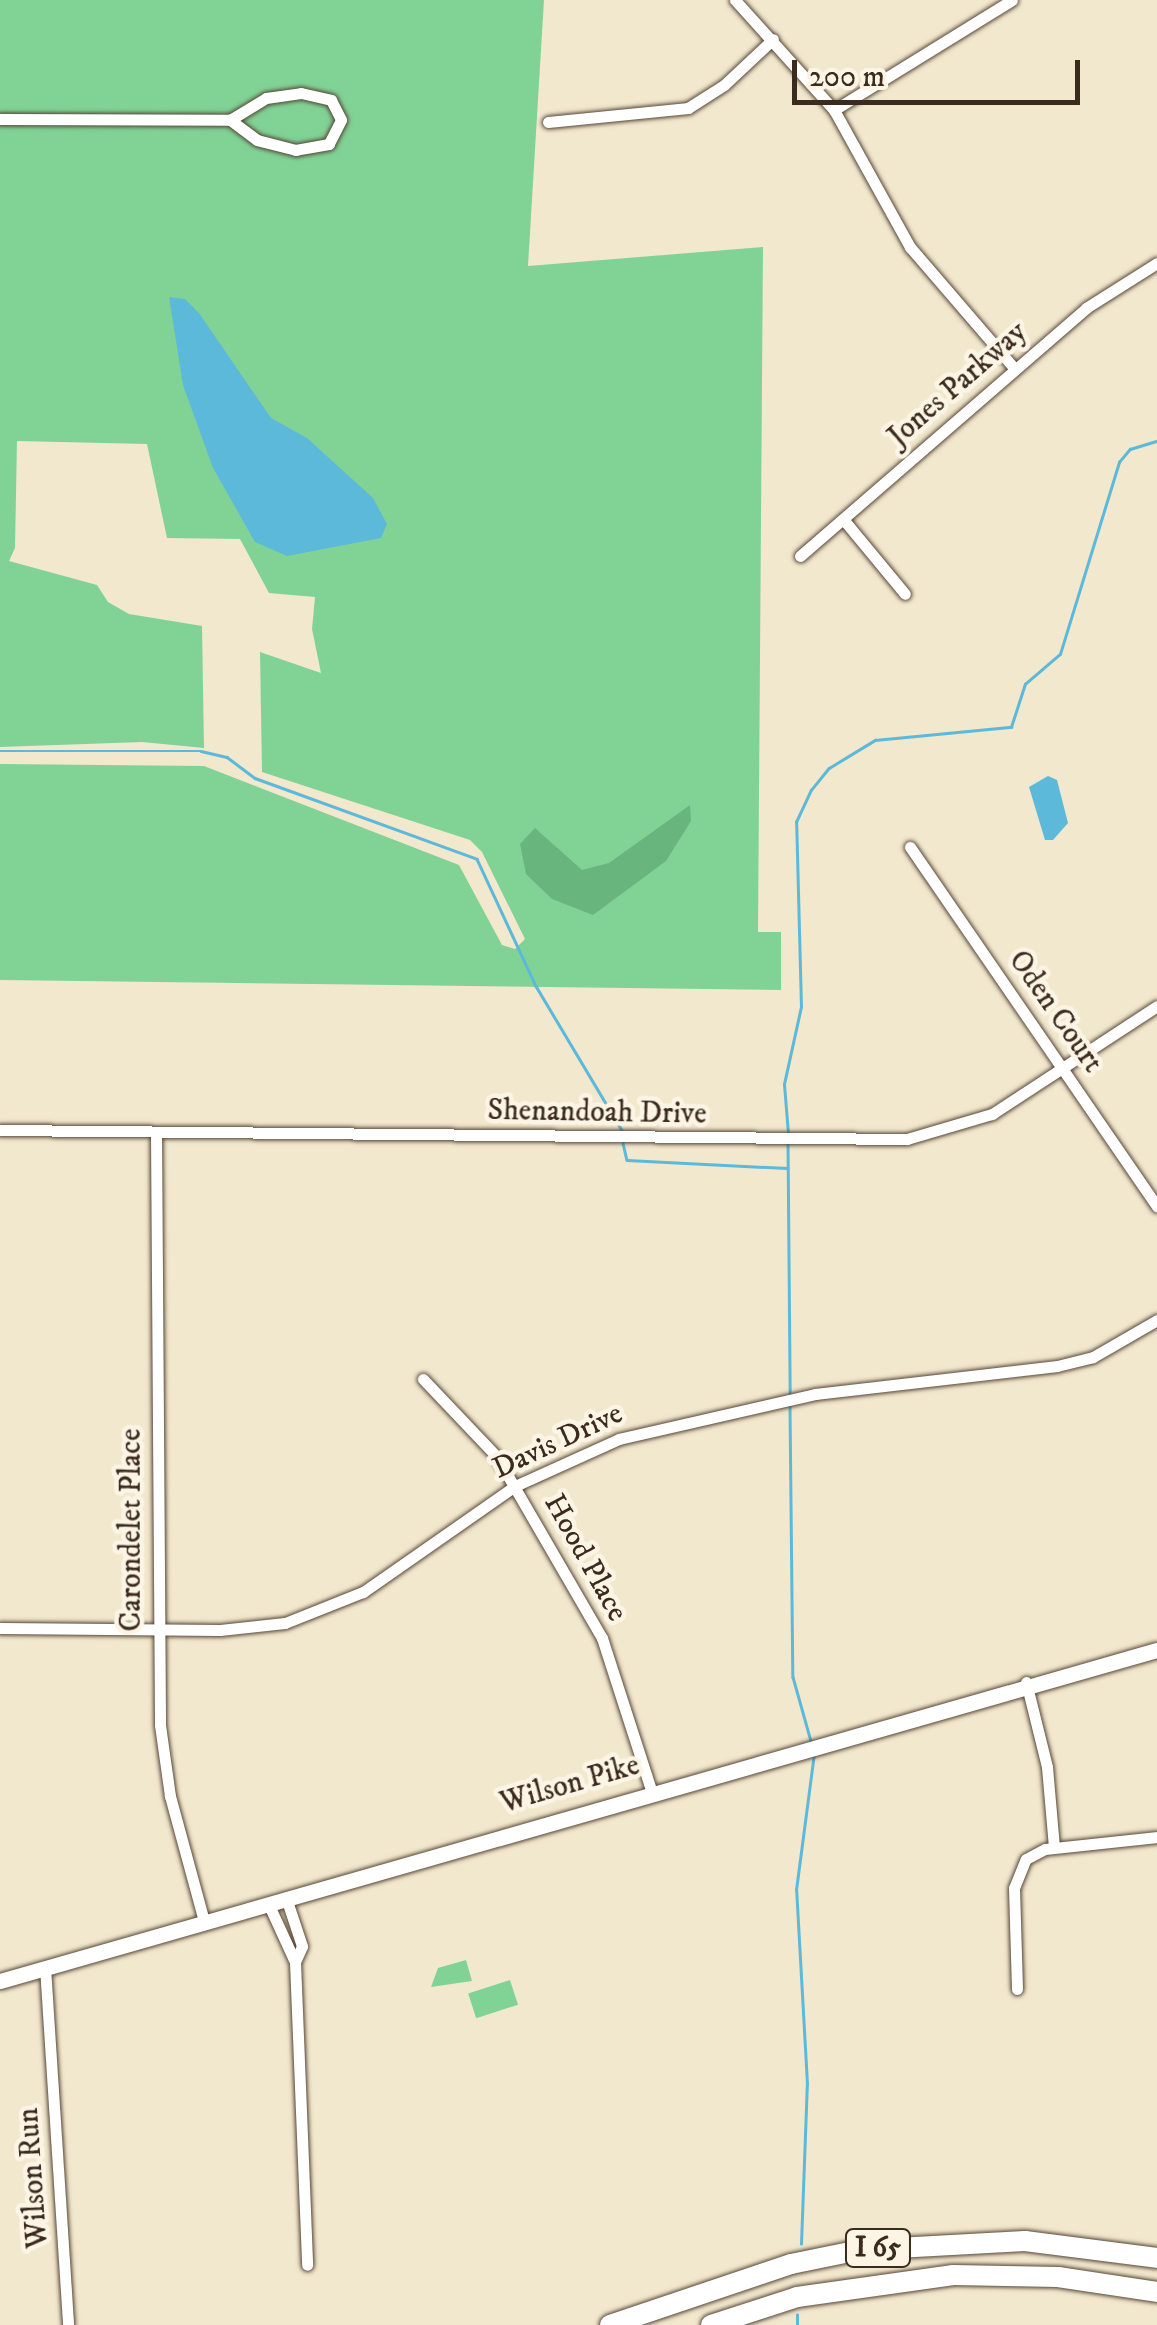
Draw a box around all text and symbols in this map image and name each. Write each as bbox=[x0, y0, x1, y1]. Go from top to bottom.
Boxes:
scale bar bbox=[797, 40, 1084, 102]
text: 200 m bbox=[809, 59, 885, 96]
street label: Jones Parkway bbox=[881, 315, 1035, 455]
street label: Oden Court bbox=[1000, 944, 1110, 1080]
street label: Shenandoah Drive bbox=[487, 1093, 707, 1133]
street label: Davis Drive bbox=[487, 1396, 629, 1488]
street label: Carondelet Place bbox=[114, 1428, 150, 1632]
street label: Hood Place bbox=[535, 1488, 635, 1628]
street label: Wilson Pike bbox=[496, 1748, 644, 1822]
street label: Wilson Run bbox=[11, 2106, 57, 2250]
road number: I 65 bbox=[843, 2225, 913, 2271]

